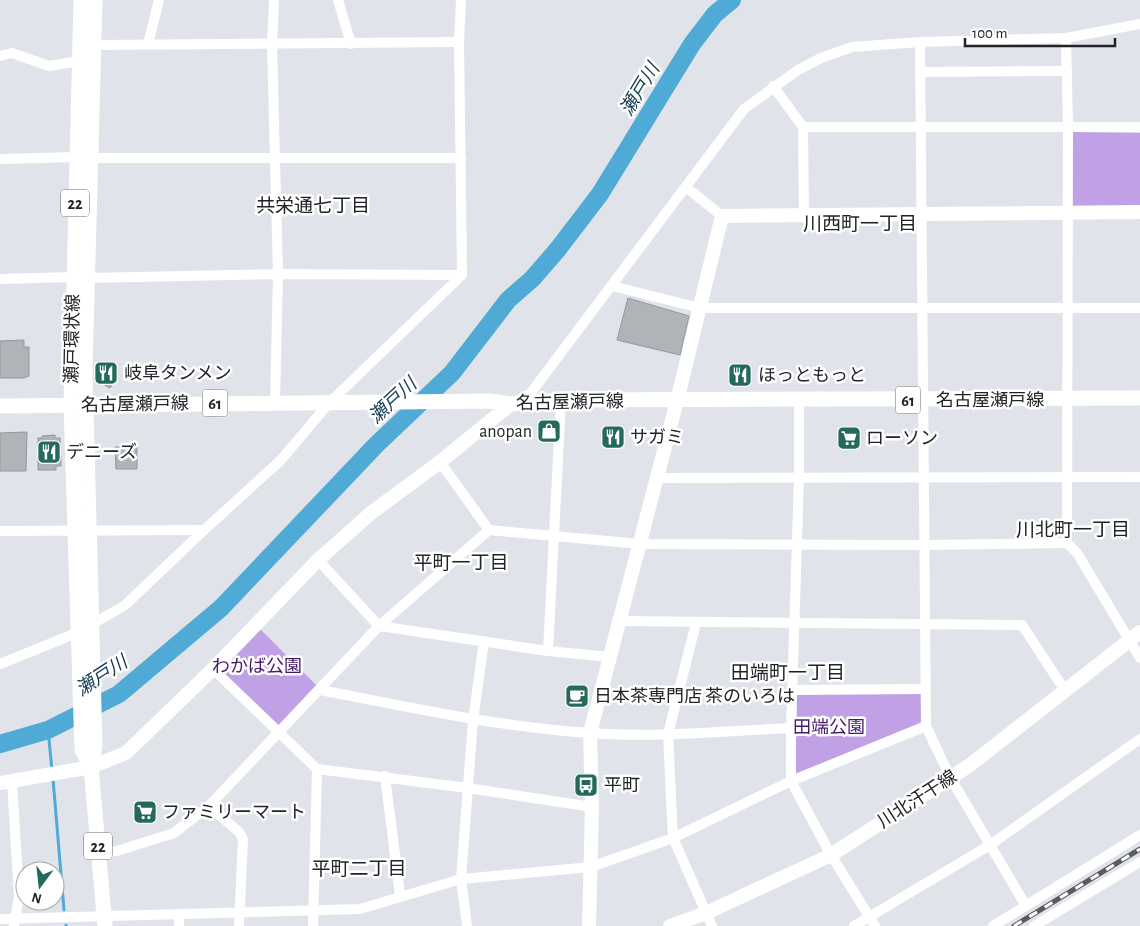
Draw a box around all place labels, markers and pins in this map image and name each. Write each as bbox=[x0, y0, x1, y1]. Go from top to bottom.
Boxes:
restaurant icon: 岐阜タンメン bbox=[93, 360, 119, 386]
restaurant icon: ほっともっと bbox=[727, 362, 753, 388]
place label: 岐阜タンメン bbox=[124, 364, 231, 383]
place label: ほっともっと bbox=[758, 366, 866, 385]
shop icon: anopan bbox=[536, 418, 562, 444]
place label: anopan bbox=[479, 423, 532, 441]
restaurant icon: サガミ bbox=[600, 424, 626, 450]
supermarket icon: ローソン bbox=[836, 425, 862, 451]
place label: サガミ bbox=[630, 428, 684, 447]
place label: ローソン bbox=[866, 430, 938, 448]
restaurant icon: デニーズ bbox=[36, 439, 62, 465]
place label: デニーズ bbox=[66, 442, 137, 462]
cafe icon: 日本茶専門店 茶のいろは bbox=[564, 683, 590, 709]
place label: 日本茶専門店 茶のいろは bbox=[594, 687, 795, 706]
bus stop icon: 平町 bbox=[573, 772, 599, 798]
place label: 平町 bbox=[604, 777, 640, 795]
supermarket icon: ファミリーマート bbox=[132, 799, 158, 825]
place label: ファミリーマート bbox=[162, 804, 306, 822]

